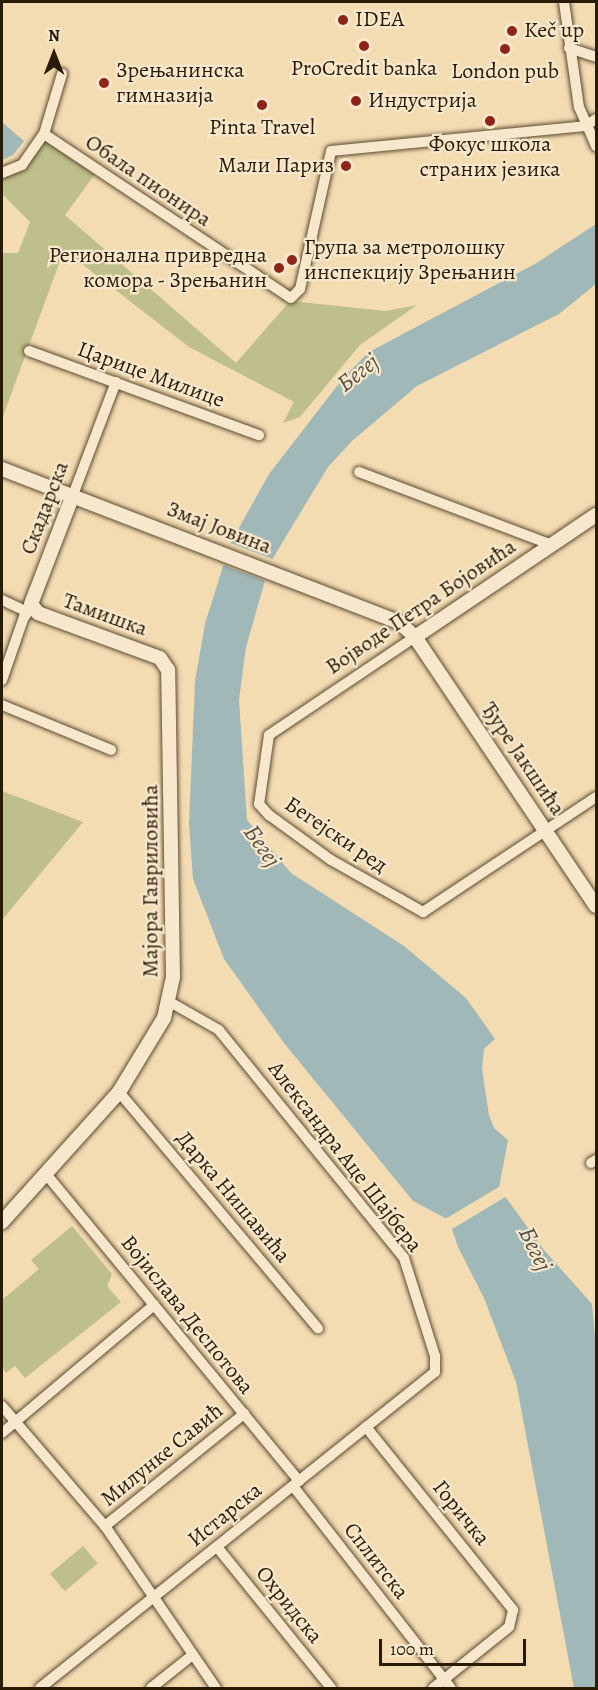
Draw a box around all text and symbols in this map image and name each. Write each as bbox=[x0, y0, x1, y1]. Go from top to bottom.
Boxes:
place label: IDEA bbox=[355, 7, 404, 33]
marker: IDEA bbox=[336, 13, 350, 27]
place label: Keč up bbox=[524, 18, 584, 44]
north arrow bbox=[24, 24, 84, 84]
marker: Keč up bbox=[505, 24, 519, 38]
text: N bbox=[48, 25, 60, 47]
marker: ProCredit banka bbox=[357, 39, 371, 53]
marker: London pub bbox=[498, 42, 512, 56]
place label: ProCredit banka bbox=[291, 56, 437, 82]
place label: Зрењанинска гимназија bbox=[116, 57, 244, 108]
place label: London pub bbox=[451, 59, 559, 85]
marker: Зрењанинска гимназија bbox=[97, 76, 111, 90]
place label: Индустрија bbox=[368, 88, 477, 114]
marker: Индустрија bbox=[349, 94, 363, 108]
marker: Pinta Travel bbox=[255, 98, 269, 112]
marker: Фокус школа страних језика bbox=[483, 114, 497, 128]
place label: Pinta Travel bbox=[209, 115, 315, 141]
street label: Обала пионира bbox=[80, 129, 216, 233]
place label: Фокус школа страних језика bbox=[420, 131, 560, 182]
place label: Мали Париз bbox=[218, 153, 334, 179]
marker: Мали Париз bbox=[339, 159, 353, 173]
place label: Група за метролошку инспекцију Зрењанин bbox=[304, 234, 516, 286]
place label: Регионална привредна комора - Зрењанин bbox=[49, 242, 267, 294]
marker: Група за метролошку инспекцију Зрењанин bbox=[285, 253, 299, 267]
marker: Регионална привредна комора - Зрењанин bbox=[272, 261, 286, 275]
street label: Царице Милице bbox=[74, 336, 228, 414]
water label: Бегеј bbox=[331, 348, 385, 398]
street label: Скадарска bbox=[15, 458, 75, 558]
street label: Змај Јовина bbox=[163, 496, 275, 560]
street label: Војводе Петра Бојовића bbox=[321, 534, 521, 680]
street label: Тамишка bbox=[59, 588, 151, 642]
street label: Ђуре Јакшића bbox=[475, 697, 571, 821]
street label: Мајора Гавриловића bbox=[138, 784, 164, 978]
street label: Бегејски ред bbox=[280, 791, 392, 879]
water label: Бегеј bbox=[237, 819, 287, 873]
street label: Александра Аце Шајбера bbox=[262, 1056, 428, 1258]
street label: Дарка Нишавића bbox=[170, 1126, 296, 1268]
water label: Бегеј bbox=[512, 1222, 558, 1276]
street label: Војислава Деспотова bbox=[115, 1230, 259, 1400]
street label: Милунке Савић bbox=[96, 1398, 228, 1512]
street label: Горичка bbox=[427, 1475, 495, 1551]
street label: Истарска bbox=[183, 1477, 267, 1553]
street label: Сплитска bbox=[338, 1517, 414, 1605]
street label: Охридска bbox=[250, 1561, 328, 1649]
scale bar bbox=[382, 1627, 529, 1665]
text: 100 m bbox=[390, 1637, 434, 1661]

